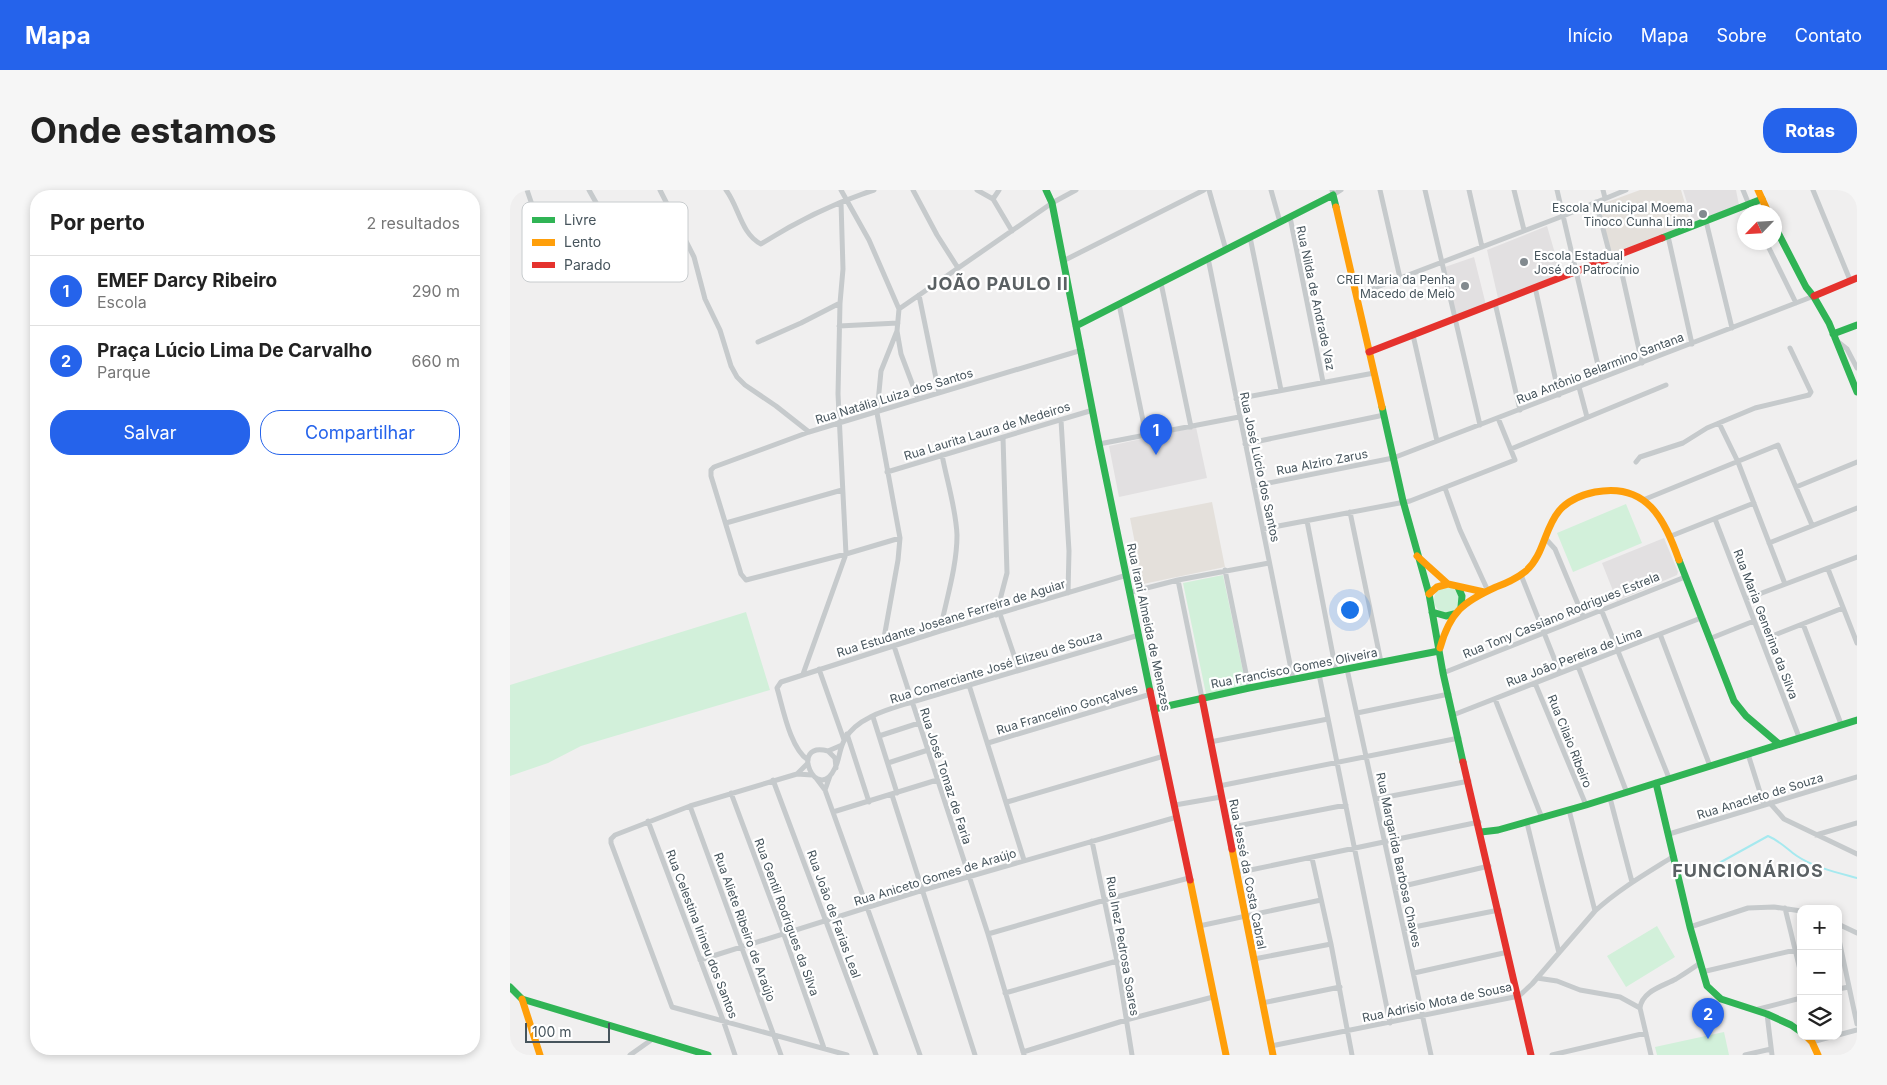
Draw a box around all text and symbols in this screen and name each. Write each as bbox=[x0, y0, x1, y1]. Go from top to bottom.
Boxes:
text: Mapa bbox=[25, 21, 91, 50]
text: Início bbox=[1568, 25, 1613, 46]
text: Mapa bbox=[1641, 25, 1688, 46]
text: Sobre bbox=[1716, 25, 1767, 46]
text: Contato bbox=[1795, 25, 1862, 46]
button: Rotas bbox=[1763, 108, 1857, 153]
text: Onde estamos bbox=[30, 109, 277, 151]
place label: Escola Municipal Moema Tinoco Cunha Lima bbox=[1552, 200, 1693, 229]
legend bbox=[522, 202, 688, 282]
north arrow bbox=[1737, 205, 1782, 250]
marker: Escola Municipal Moema Tinoco Cunha Lima bbox=[1697, 208, 1709, 220]
text: Por perto bbox=[50, 210, 145, 235]
text: Livre bbox=[564, 211, 596, 228]
text: 2 resultados bbox=[367, 213, 460, 233]
street label: Rua Nilda de Andrade Vaz bbox=[1293, 224, 1339, 372]
text: Lento bbox=[564, 233, 601, 250]
place label: Escola Estadual José do Patrocínio bbox=[1534, 248, 1639, 277]
text: Parado bbox=[564, 256, 611, 273]
marker: Escola Estadual José do Patrocínio bbox=[1518, 256, 1530, 268]
text: EMEF Darcy Ribeiro bbox=[97, 269, 277, 292]
place label: CREI Maria da Penha Macedo de Melo bbox=[1336, 272, 1455, 301]
district label: JOÃO PAULO II bbox=[927, 273, 1069, 294]
marker: CREI Maria da Penha Macedo de Melo bbox=[1459, 280, 1471, 292]
text: 1 bbox=[63, 281, 69, 301]
text: 290 m bbox=[412, 281, 460, 301]
text: Escola bbox=[97, 292, 147, 312]
street label: Rua Antônio Belarmino Santana bbox=[1514, 329, 1686, 407]
text: Praça Lúcio Lima De Carvalho bbox=[97, 339, 372, 362]
text: 2 bbox=[61, 351, 71, 371]
text: 660 m bbox=[412, 351, 460, 371]
text: Parque bbox=[97, 362, 151, 382]
street label: Rua Natália Luiza dos Santos bbox=[813, 365, 975, 427]
street label: Rua José Lúcio dos Santos bbox=[1237, 391, 1283, 543]
street label: Rua Laurita Laura de Medeiros bbox=[902, 399, 1072, 463]
button: Salvar bbox=[50, 410, 250, 455]
button: Compartilhar bbox=[260, 410, 460, 455]
pin: 1 bbox=[1140, 414, 1172, 455]
street label: Rua Alziro Zarus bbox=[1275, 446, 1369, 478]
street label: Rua Irani Almeida de Menezes bbox=[1124, 542, 1174, 712]
street label: Rua Maria Generina da Silva bbox=[1730, 547, 1802, 701]
street label: Rua Tony Cassiano Rodrigues Estrela bbox=[1460, 569, 1662, 661]
street label: Rua Estudante Joseane Ferreira de Aguiar bbox=[835, 576, 1068, 660]
your location bbox=[1337, 597, 1363, 623]
street label: Rua João Pereira de Lima bbox=[1504, 624, 1644, 690]
street label: Rua Comerciante José Elizeu de Souza bbox=[888, 627, 1104, 707]
street label: Rua Francisco Gomes Oliveira bbox=[1209, 644, 1379, 692]
street label: Rua Francelino Gonçalves bbox=[994, 680, 1140, 738]
street label: Rua Cilaio Ribeiro bbox=[1544, 692, 1596, 790]
street label: Rua José Tomaz de Faria bbox=[917, 706, 975, 846]
street label: Rua Anacleto de Souza bbox=[1695, 770, 1825, 822]
street label: Rua Margarida Barbosa Chaves bbox=[1373, 771, 1425, 949]
street label: Rua Jessé da Costa Cabral bbox=[1226, 798, 1270, 950]
street label: Rua Gentil Rodrigues da Silva bbox=[751, 836, 823, 998]
street label: Rua Aniceto Gomes de Araújo bbox=[852, 845, 1018, 909]
street label: Rua Celestina Irineu dos Santos bbox=[663, 848, 741, 1020]
street label: Rua João de Farias Leal bbox=[804, 848, 864, 980]
street label: Rua Aliete Ribeiro de Araújo bbox=[711, 850, 779, 1004]
district label: FUNCIONÁRIOS bbox=[1672, 860, 1824, 881]
street label: Rua Inez Pedrosa Soares bbox=[1103, 875, 1143, 1017]
map controls bbox=[1797, 905, 1842, 1040]
button: + bbox=[1797, 905, 1842, 950]
button: − bbox=[1797, 950, 1842, 995]
street label: Rua Adrisio Mota de Sousa bbox=[1361, 979, 1513, 1025]
button: layers bbox=[1797, 995, 1842, 1040]
pin: 2 bbox=[1692, 998, 1724, 1039]
scale bar bbox=[525, 1020, 610, 1043]
text: 100 m bbox=[532, 1023, 572, 1040]

